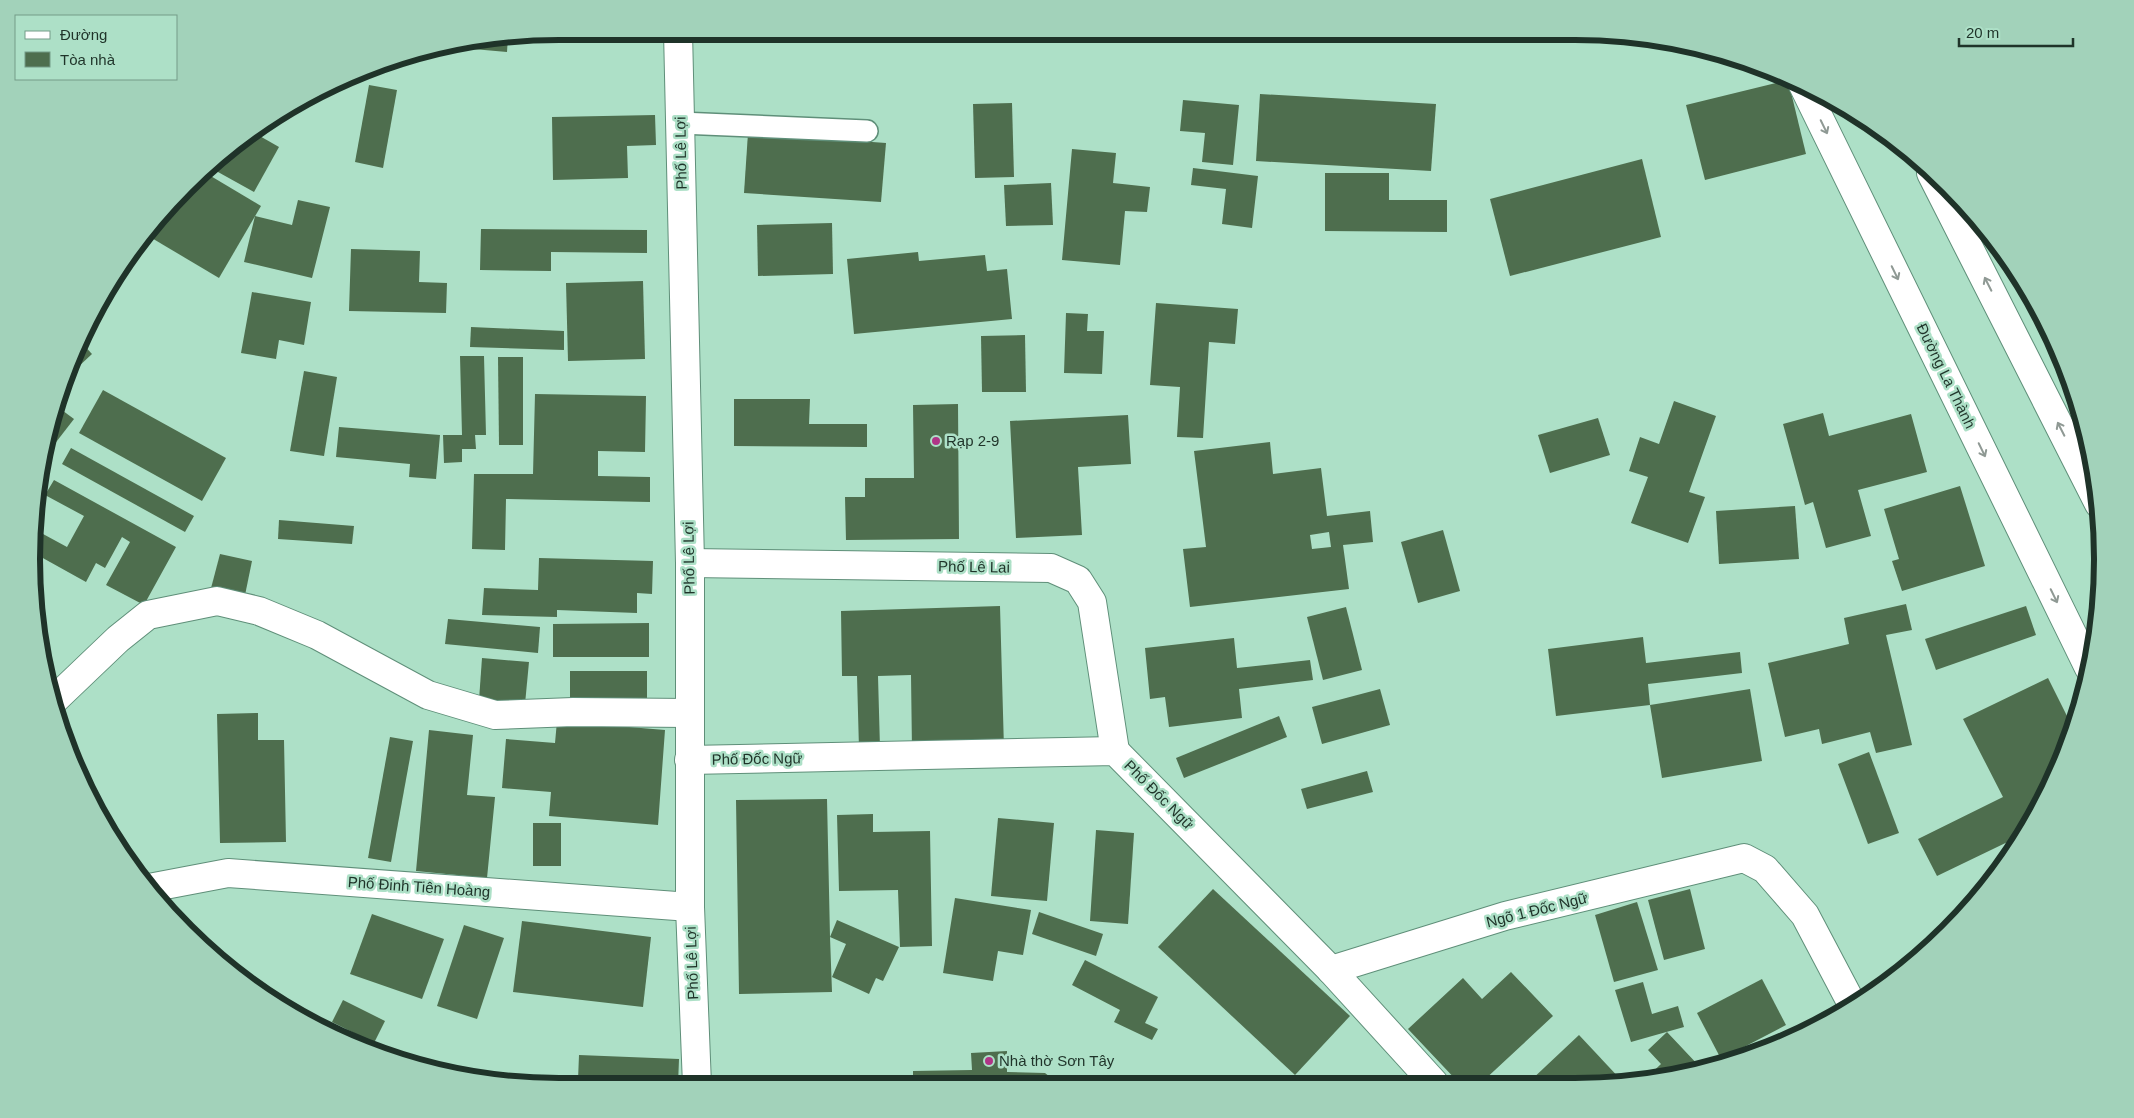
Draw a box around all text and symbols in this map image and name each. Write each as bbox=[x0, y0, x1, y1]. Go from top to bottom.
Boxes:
legend bbox=[15, 15, 178, 80]
scale bar bbox=[1959, 15, 2073, 47]
text: 20 m bbox=[1966, 24, 1999, 41]
text: Đường bbox=[60, 26, 107, 43]
text: Tòa nhà bbox=[60, 51, 116, 68]
street label: Phố Lê Lợi bbox=[671, 116, 690, 190]
one-way arrow bbox=[1819, 119, 1829, 134]
one-way arrow bbox=[1891, 265, 1900, 280]
one-way arrow bbox=[1982, 277, 1992, 292]
street label: Đường La Thành bbox=[1914, 321, 1979, 431]
one-way arrow bbox=[2056, 422, 2065, 437]
place label: Rạp 2-9 bbox=[946, 432, 999, 449]
marker: Rạp 2-9 bbox=[930, 435, 942, 447]
one-way arrow bbox=[1978, 442, 1987, 457]
street label: Phố Lê Lợi bbox=[679, 521, 698, 595]
street label: Phố Lê Lai bbox=[938, 557, 1010, 576]
one-way arrow bbox=[2050, 588, 2059, 603]
street label: Phố Đốc Ngữ bbox=[711, 749, 803, 768]
street label: Phố Đốc Ngữ bbox=[1121, 756, 1198, 833]
street label: Phố Đinh Tiên Hoàng bbox=[347, 873, 491, 900]
street label: Ngõ 1 Đốc Ngữ bbox=[1484, 889, 1590, 930]
street label: Phố Lê Lợi bbox=[682, 926, 701, 1000]
place label: Nhà thờ Sơn Tây bbox=[999, 1052, 1115, 1069]
marker: Nhà thờ Sơn Tây bbox=[983, 1055, 995, 1067]

